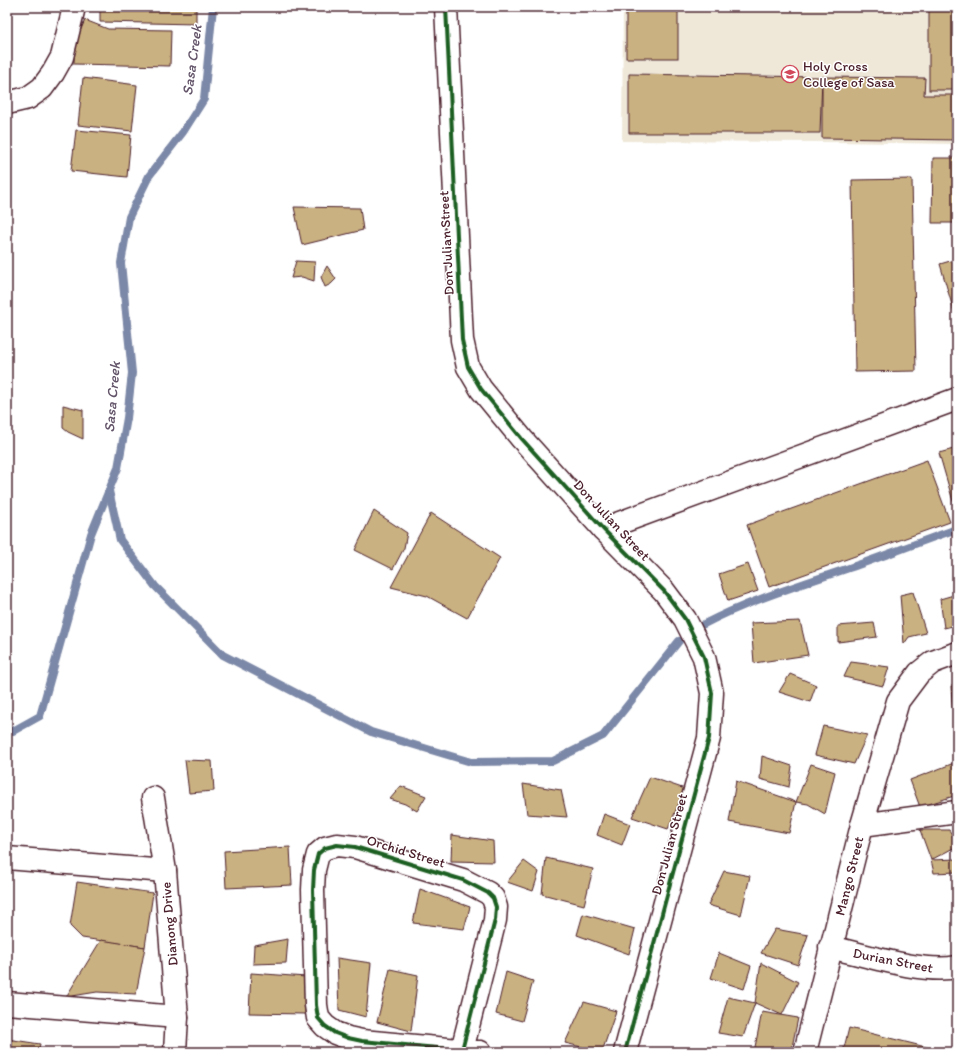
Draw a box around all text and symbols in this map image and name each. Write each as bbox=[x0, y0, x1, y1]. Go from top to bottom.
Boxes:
water label: Sasa Creek bbox=[178, 22, 206, 96]
place label: Holy Cross College of Sasa bbox=[803, 58, 895, 91]
school or university icon: Holy Cross College of Sasa bbox=[780, 64, 800, 84]
street label: Don Julian Street bbox=[435, 190, 458, 296]
water label: Sasa Creek bbox=[100, 360, 124, 433]
street label: Don Julian Street bbox=[570, 476, 654, 564]
street label: Don Julian Street bbox=[648, 791, 691, 897]
street label: Orchid Street bbox=[364, 831, 447, 871]
street label: Mango Street bbox=[831, 835, 868, 917]
street label: Dianong Drive bbox=[157, 881, 182, 967]
street label: Durian Street bbox=[851, 944, 934, 977]

